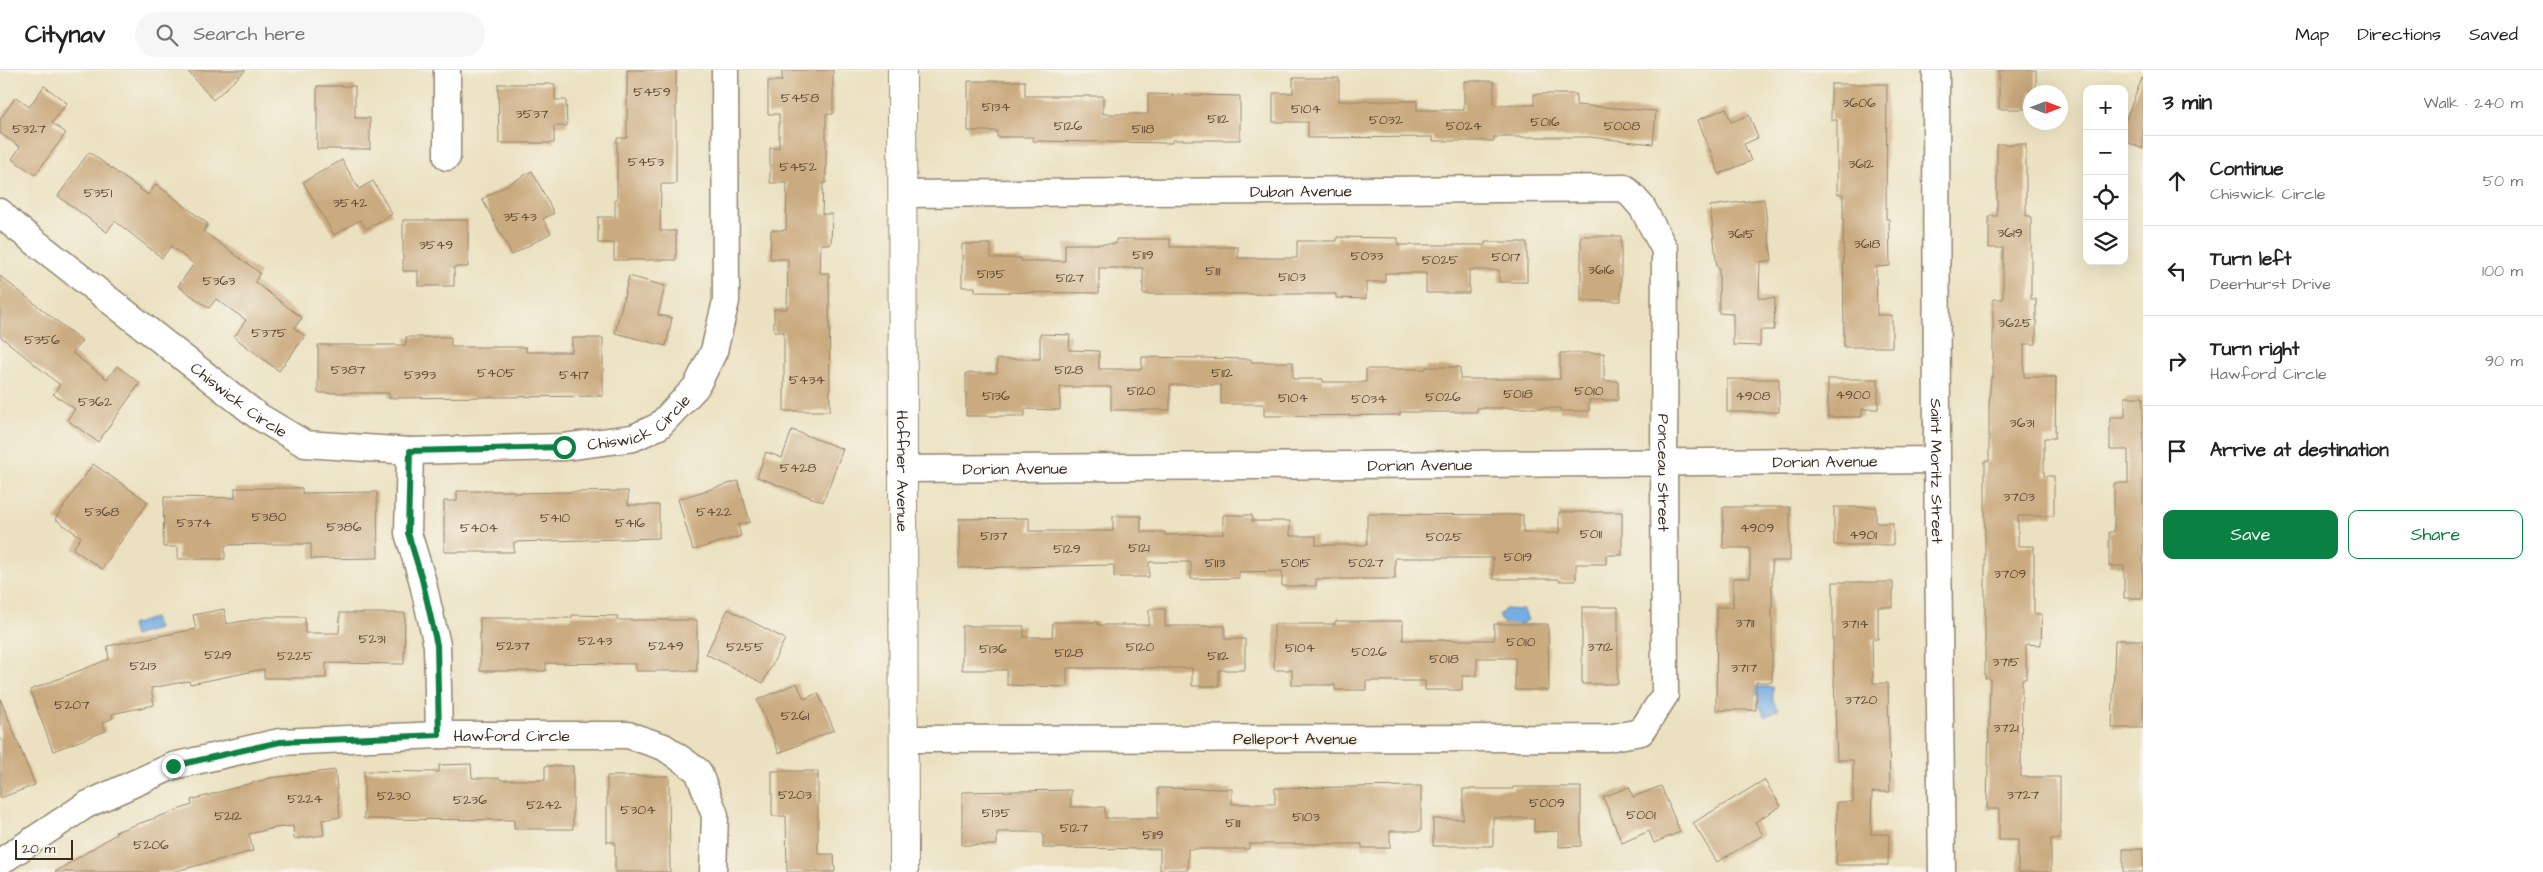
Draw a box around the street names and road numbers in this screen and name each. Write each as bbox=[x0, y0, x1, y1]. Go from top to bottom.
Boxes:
street label: Duban Avenue bbox=[1250, 180, 1352, 203]
street label: Chiswick Circle bbox=[185, 357, 291, 443]
street label: Chiswick Circle bbox=[586, 390, 696, 456]
street label: Saint Moritz Street bbox=[1925, 398, 1948, 544]
street label: Hoffner Avenue bbox=[891, 410, 913, 532]
street label: Ponceau Street bbox=[1652, 414, 1674, 532]
street label: Dorian Avenue bbox=[1772, 451, 1878, 473]
street label: Dorian Avenue bbox=[1367, 454, 1473, 477]
street label: Dorian Avenue bbox=[962, 458, 1068, 480]
street label: Hawford Circle bbox=[453, 725, 570, 747]
street label: Pelleport Avenue bbox=[1233, 728, 1357, 750]

